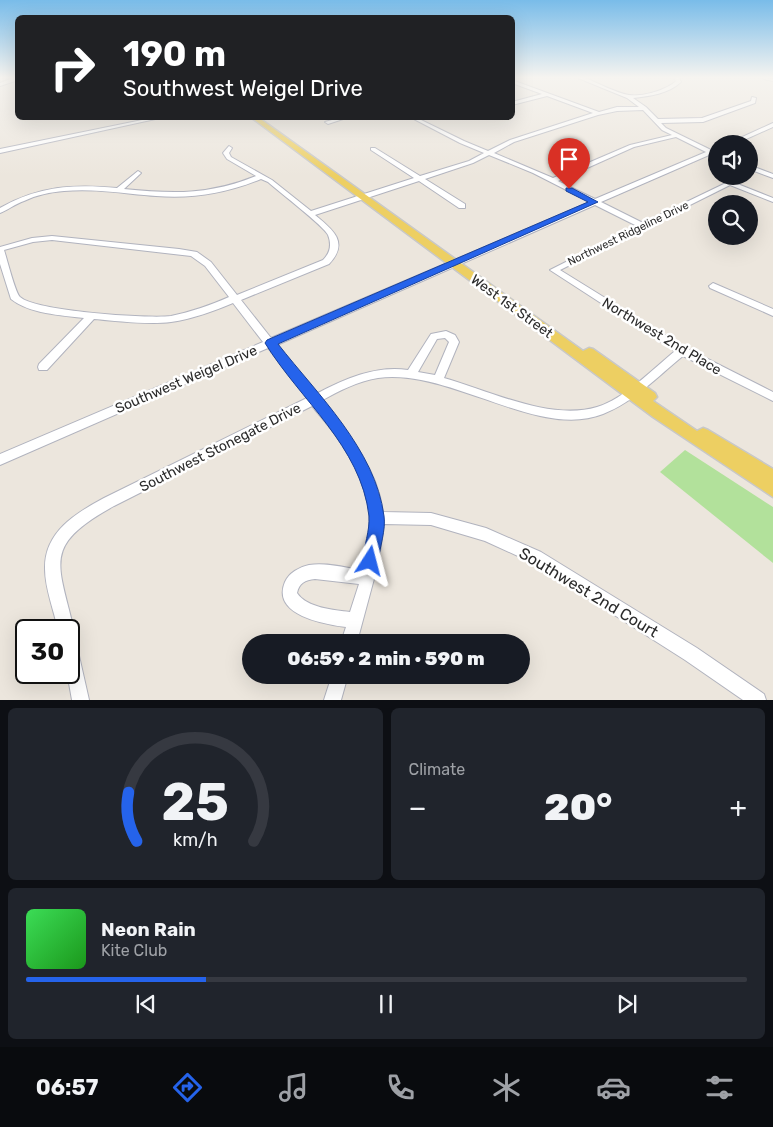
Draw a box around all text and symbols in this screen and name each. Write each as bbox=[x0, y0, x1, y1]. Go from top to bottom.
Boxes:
text: 190 m bbox=[123, 33, 226, 75]
icon: right bbox=[40, 35, 105, 100]
text: Southwest Weigel Drive bbox=[123, 75, 363, 102]
map controls bbox=[708, 135, 758, 245]
button: sound bbox=[708, 135, 758, 185]
pin bbox=[548, 138, 590, 189]
icon: arrive bbox=[555, 145, 583, 173]
button: search bbox=[708, 195, 758, 245]
street label: Northwest Ridgeline Drive bbox=[566, 198, 691, 268]
street label: West 1st Street bbox=[467, 271, 556, 342]
street label: Northwest 2nd Place bbox=[599, 294, 725, 379]
street label: Southwest Weigel Drive bbox=[113, 342, 260, 417]
street label: Southwest Stonegate Drive bbox=[137, 399, 304, 496]
position arrow bbox=[343, 534, 395, 586]
street label: Southwest 2nd Court bbox=[516, 543, 662, 641]
speed limit sign: 30 bbox=[15, 619, 80, 684]
text: 06:59 · 2 min · 590 m bbox=[287, 647, 485, 670]
text: Climate bbox=[409, 760, 465, 779]
text: 25 bbox=[162, 771, 229, 833]
text: 20° bbox=[544, 784, 612, 830]
text: − bbox=[409, 791, 427, 824]
text: + bbox=[730, 791, 747, 824]
text: km/h bbox=[173, 829, 218, 850]
text: Neon Rain bbox=[101, 918, 196, 941]
text: Kite Club bbox=[101, 941, 167, 960]
icon: previous bbox=[132, 990, 160, 1018]
icon: pause bbox=[372, 990, 400, 1018]
icon: next bbox=[613, 990, 641, 1018]
icon: directions bbox=[170, 1070, 205, 1105]
icon: music bbox=[276, 1070, 311, 1105]
icon: phone bbox=[383, 1070, 418, 1105]
icon: climate bbox=[489, 1070, 524, 1105]
icon: car bbox=[596, 1070, 631, 1105]
icon: filters bbox=[702, 1070, 737, 1105]
text: 06:57 bbox=[36, 1074, 98, 1101]

